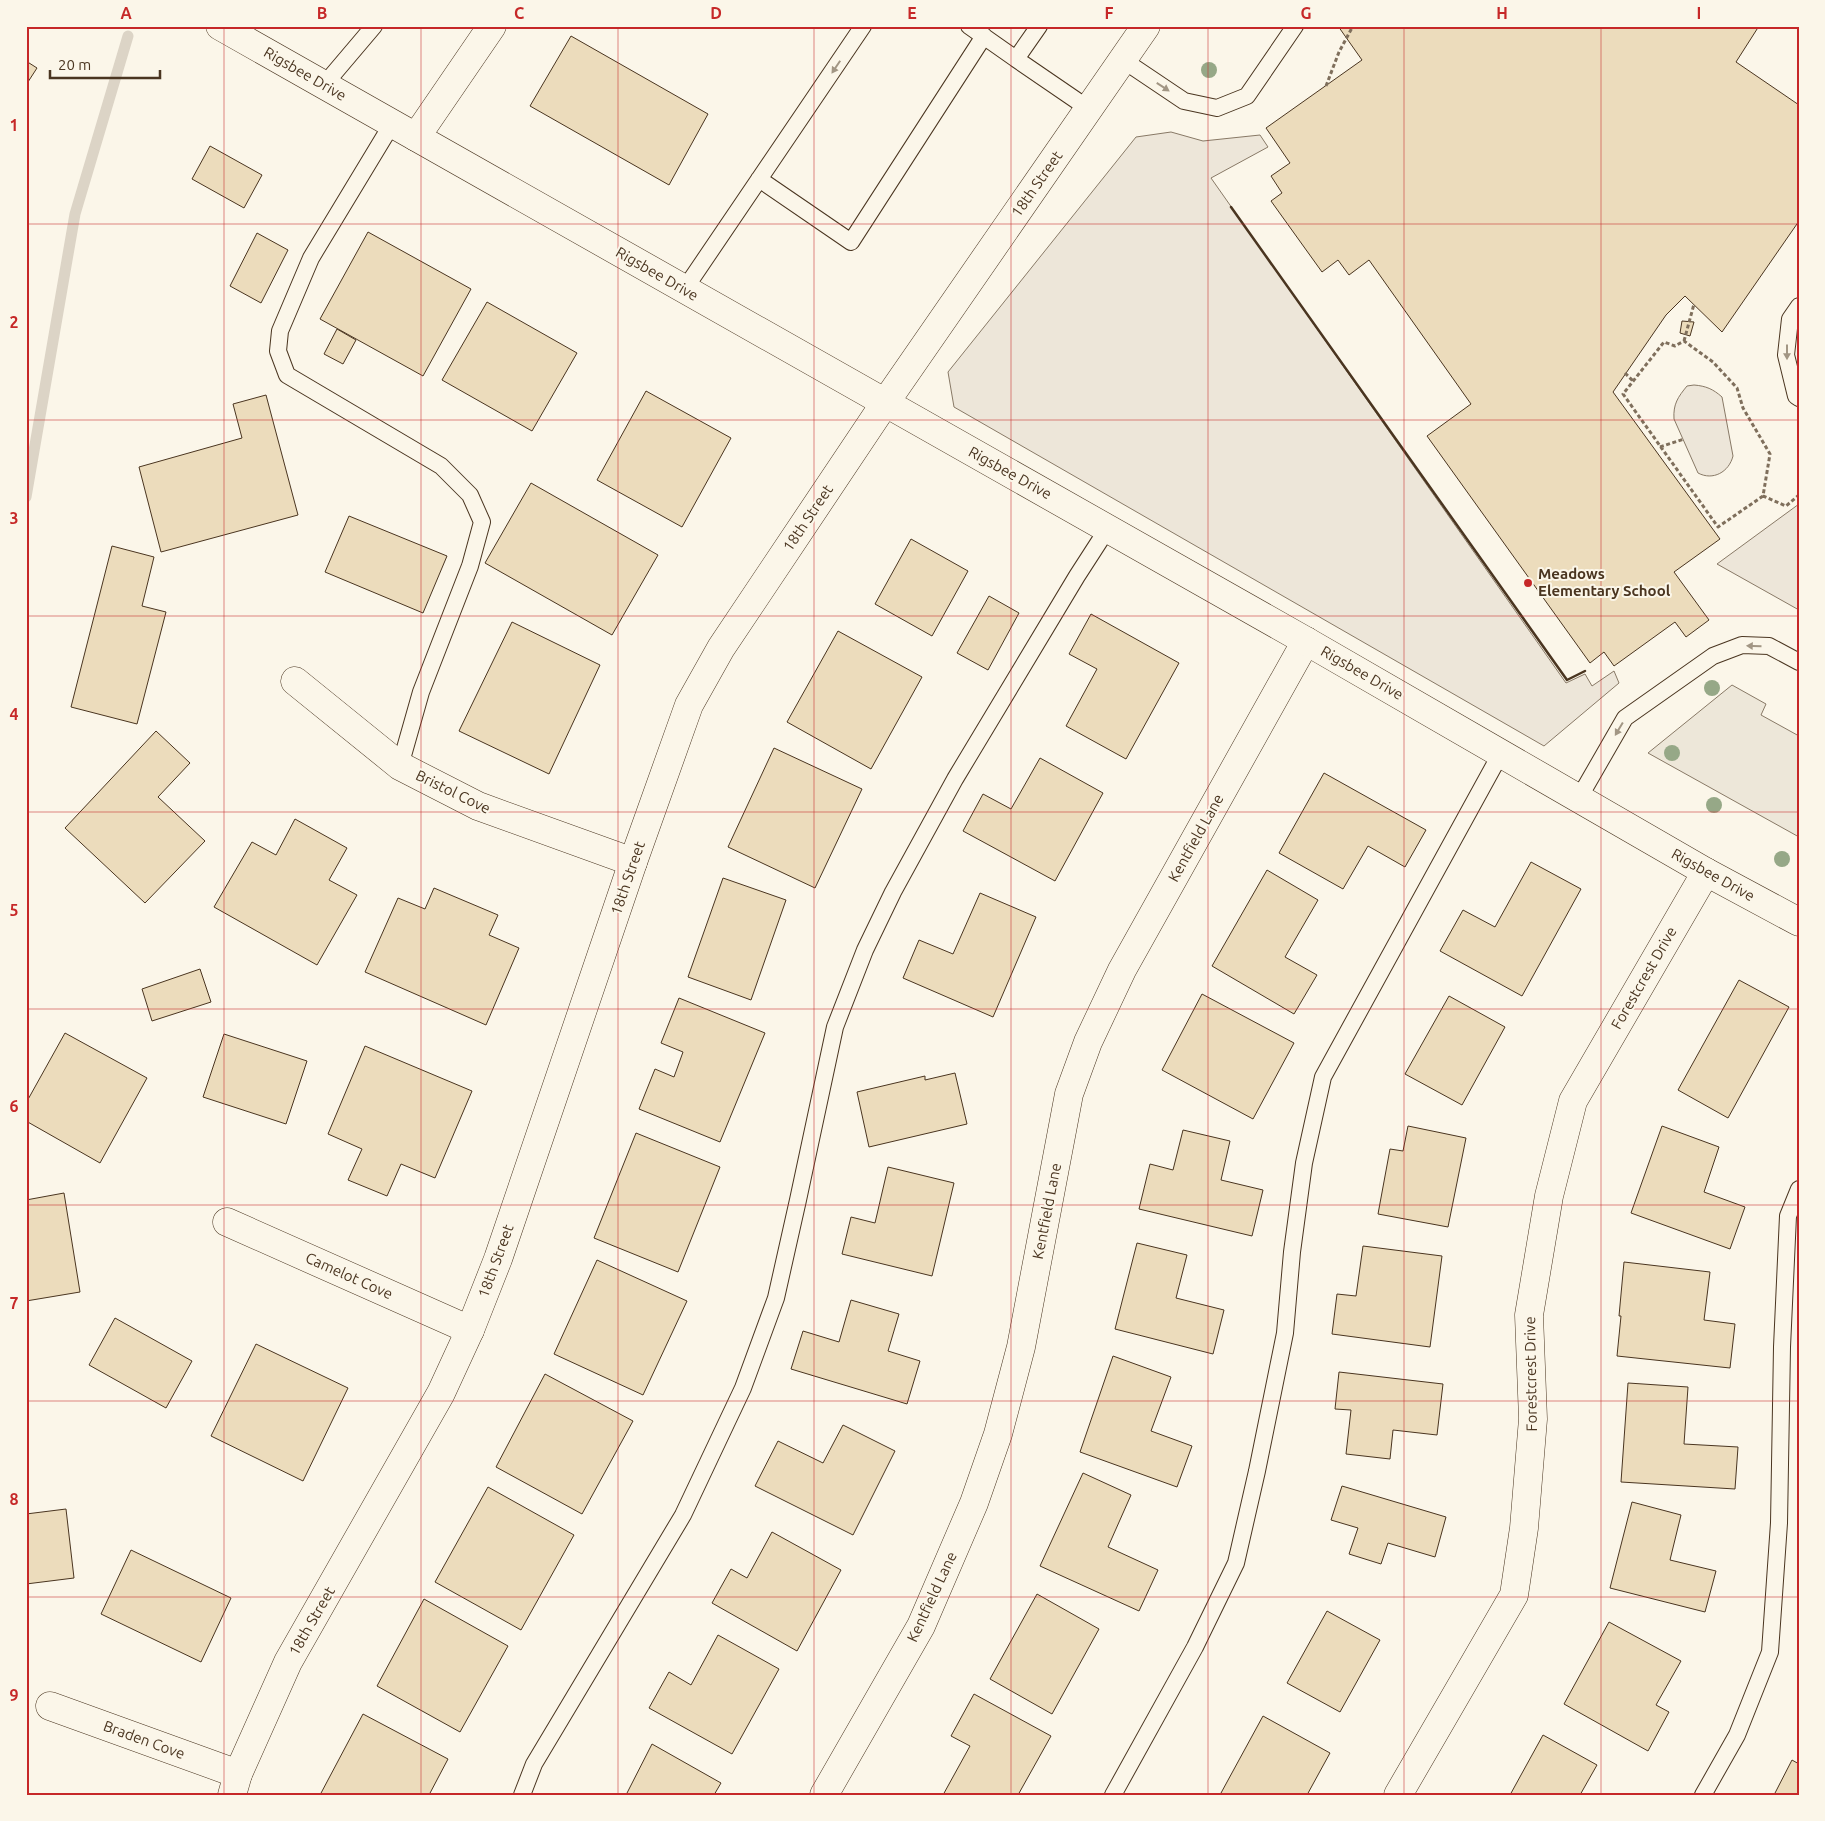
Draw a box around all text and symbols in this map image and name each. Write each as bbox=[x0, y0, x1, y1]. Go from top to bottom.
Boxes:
text: A bbox=[120, 4, 132, 22]
text: B bbox=[317, 4, 327, 22]
text: C bbox=[514, 4, 524, 22]
text: D bbox=[710, 4, 722, 22]
text: E bbox=[907, 4, 917, 22]
text: F bbox=[1105, 4, 1114, 22]
text: G bbox=[1300, 4, 1312, 22]
text: H bbox=[1496, 4, 1508, 22]
text: I bbox=[1697, 4, 1701, 22]
street label: Rigsbee Drive bbox=[261, 43, 349, 104]
scale bar bbox=[50, 48, 160, 80]
text: 20 m bbox=[58, 56, 91, 73]
one-way arrow bbox=[831, 60, 841, 73]
one-way arrow bbox=[1157, 82, 1170, 92]
text: 1 bbox=[9, 116, 19, 134]
street label: 18th Street bbox=[1008, 147, 1066, 220]
street label: Rigsbee Drive bbox=[613, 243, 701, 304]
text: 2 bbox=[9, 313, 19, 331]
one-way arrow bbox=[1783, 344, 1791, 360]
street label: Rigsbee Drive bbox=[966, 443, 1055, 502]
street label: 18th Street bbox=[779, 481, 836, 554]
text: 3 bbox=[9, 509, 19, 527]
place label: Meadows Elementary School bbox=[1538, 565, 1671, 599]
marker: Meadows Elementary School bbox=[1522, 577, 1534, 589]
one-way arrow bbox=[1746, 641, 1762, 649]
street label: Rigsbee Drive bbox=[1318, 642, 1406, 703]
text: 4 bbox=[9, 705, 19, 723]
one-way arrow bbox=[1615, 722, 1624, 735]
street label: Bristol Cove bbox=[413, 766, 493, 817]
street label: Kentfield Lane bbox=[1164, 791, 1227, 885]
street label: 18th Street bbox=[607, 839, 648, 917]
street label: Rigsbee Drive bbox=[1669, 845, 1758, 904]
text: 5 bbox=[9, 901, 19, 919]
street label: Forestcrest Drive bbox=[1607, 924, 1680, 1032]
text: 6 bbox=[9, 1097, 19, 1115]
street label: Kentfield Lane bbox=[1029, 1161, 1064, 1260]
street label: 18th Street bbox=[474, 1222, 517, 1300]
street label: Camelot Cove bbox=[303, 1249, 395, 1302]
text: 7 bbox=[9, 1294, 19, 1312]
street label: Forestcrest Drive bbox=[1521, 1316, 1540, 1432]
text: 8 bbox=[9, 1490, 19, 1508]
street label: Kentfield Lane bbox=[903, 1549, 960, 1645]
street label: 18th Street bbox=[285, 1583, 338, 1658]
text: 9 bbox=[9, 1686, 19, 1704]
street label: Braden Cove bbox=[101, 1717, 187, 1762]

